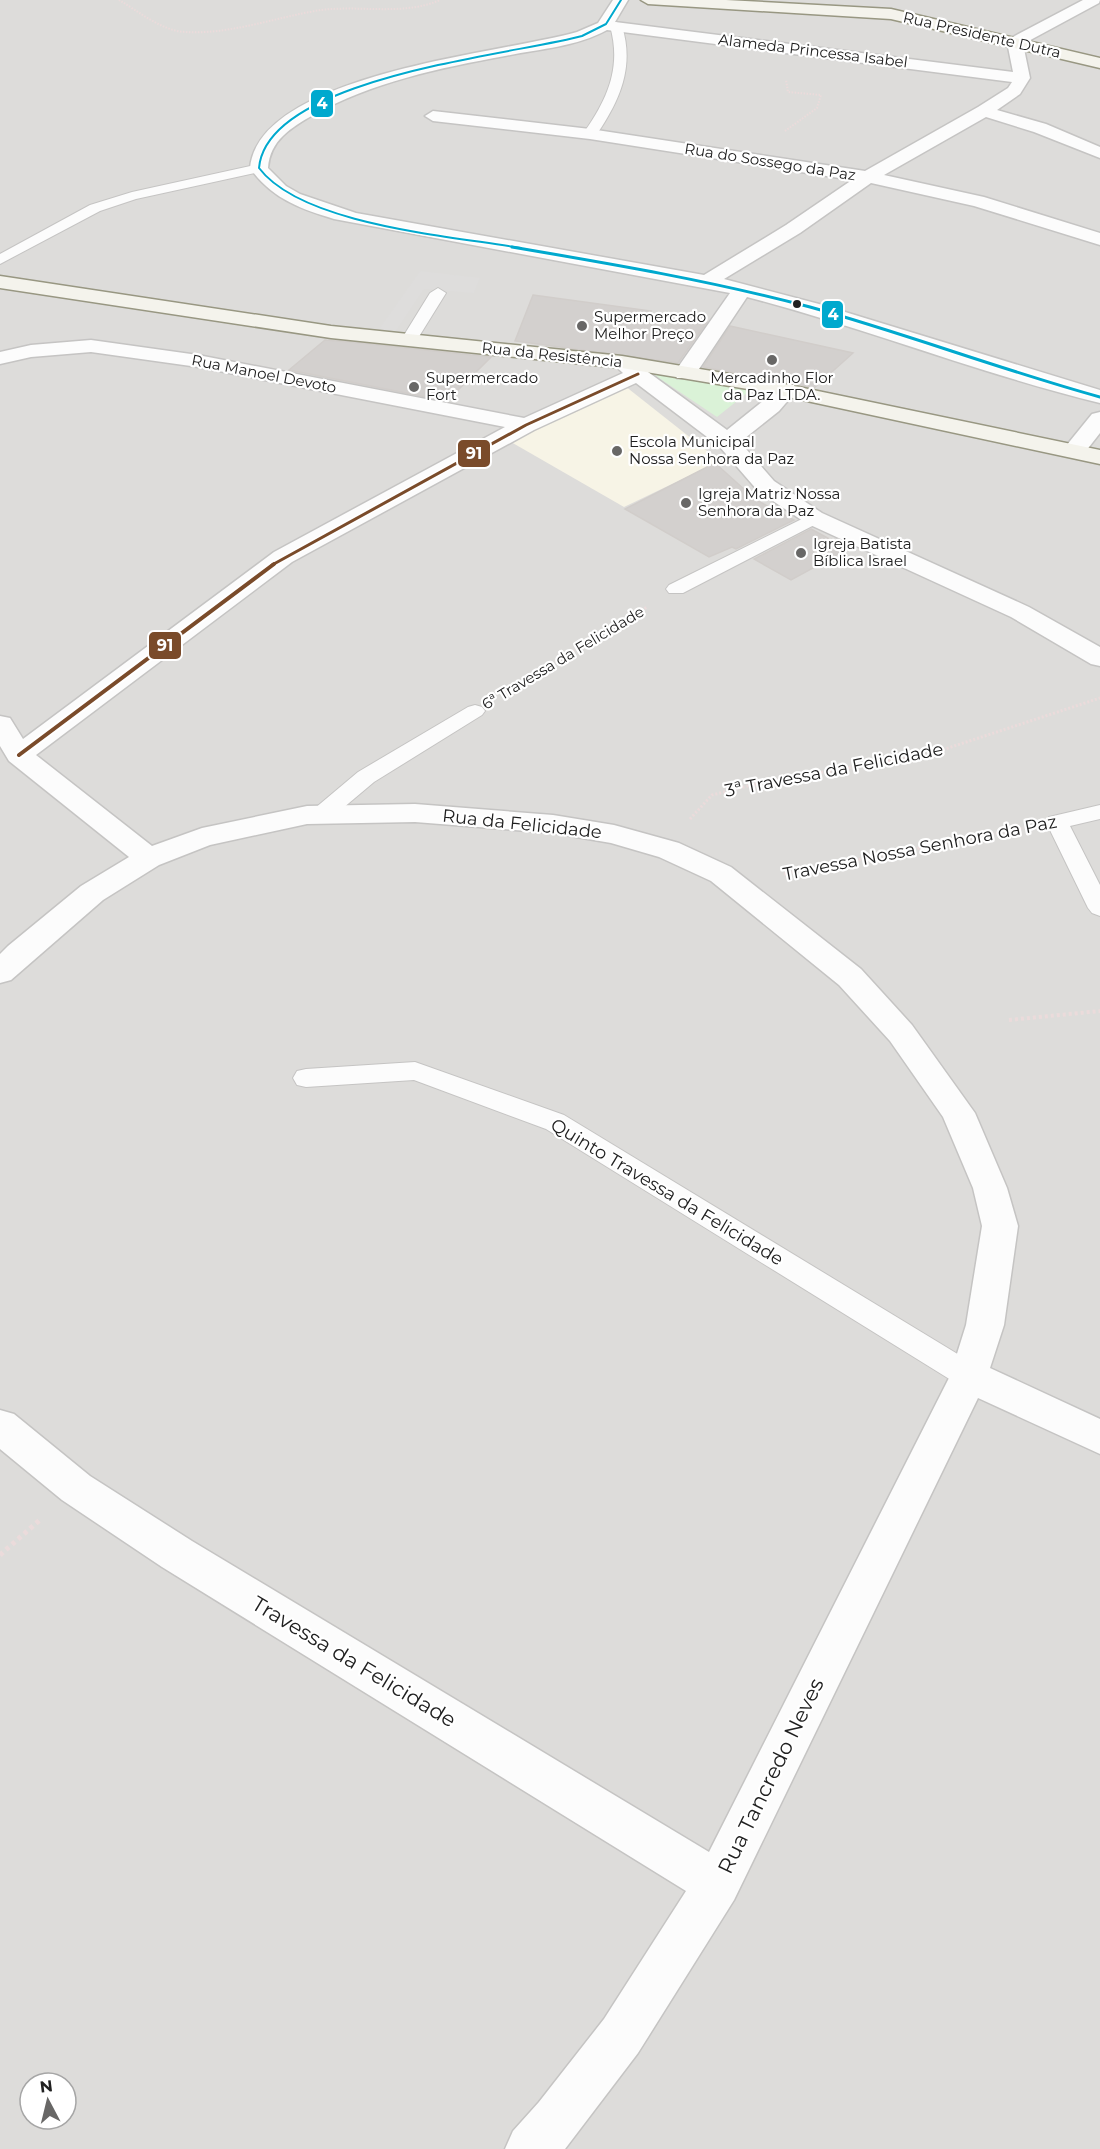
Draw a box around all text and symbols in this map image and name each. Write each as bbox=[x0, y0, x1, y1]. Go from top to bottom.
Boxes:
street label: Rua Presidente Dutra bbox=[901, 7, 1063, 62]
street label: Alameda Princessa Isabel bbox=[717, 29, 909, 72]
line badge: 4 bbox=[310, 89, 334, 118]
text: 4 bbox=[316, 94, 328, 113]
street label: Rua do Sossego da Paz bbox=[683, 139, 857, 184]
unlabelled marker bbox=[791, 298, 803, 310]
line badge: 4 bbox=[821, 300, 844, 329]
text: 4 bbox=[827, 305, 839, 324]
place label: Supermercado Melhor Preço bbox=[594, 307, 706, 343]
marker: Supermercado Melhor Preço bbox=[575, 319, 589, 333]
street label: Rua da Resistência bbox=[481, 338, 623, 371]
street label: Rua Manoel Devoto bbox=[190, 350, 338, 397]
marker: Mercadinho Flor da Paz LTDA. bbox=[765, 353, 779, 367]
place label: Supermercado Fort bbox=[426, 368, 538, 404]
place label: Mercadinho Flor da Paz LTDA. bbox=[710, 368, 834, 404]
marker: Supermercado Fort bbox=[407, 380, 421, 394]
place label: Escola Municipal Nossa Senhora da Paz bbox=[629, 432, 795, 468]
line badge: 91 bbox=[457, 439, 491, 468]
text: 91 bbox=[466, 444, 482, 463]
marker: Escola Municipal Nossa Senhora da Paz bbox=[610, 444, 624, 458]
place label: Igreja Matriz Nossa Senhora da Paz bbox=[698, 484, 840, 520]
marker: Igreja Matriz Nossa Senhora da Paz bbox=[679, 496, 693, 510]
place label: Igreja Batista Bíblica Israel bbox=[813, 534, 912, 570]
marker: Igreja Batista Bíblica Israel bbox=[794, 546, 808, 560]
street label: 6ª Travessa da Felicidade bbox=[478, 602, 647, 714]
line badge: 91 bbox=[148, 631, 182, 660]
text: 91 bbox=[157, 636, 173, 655]
street label: 3ª Travessa da Felicidade bbox=[723, 738, 945, 802]
street label: Rua da Felicidade bbox=[441, 805, 603, 843]
street label: Travessa Nossa Senhora da Paz bbox=[781, 811, 1059, 885]
street label: Quinto Travessa da Felicidade bbox=[547, 1114, 787, 1270]
street label: Travessa da Felicidade bbox=[248, 1591, 461, 1732]
street label: Rua Tancredo Neves bbox=[712, 1674, 829, 1878]
north arrow bbox=[18, 2071, 78, 2131]
text: N bbox=[39, 2076, 54, 2097]

